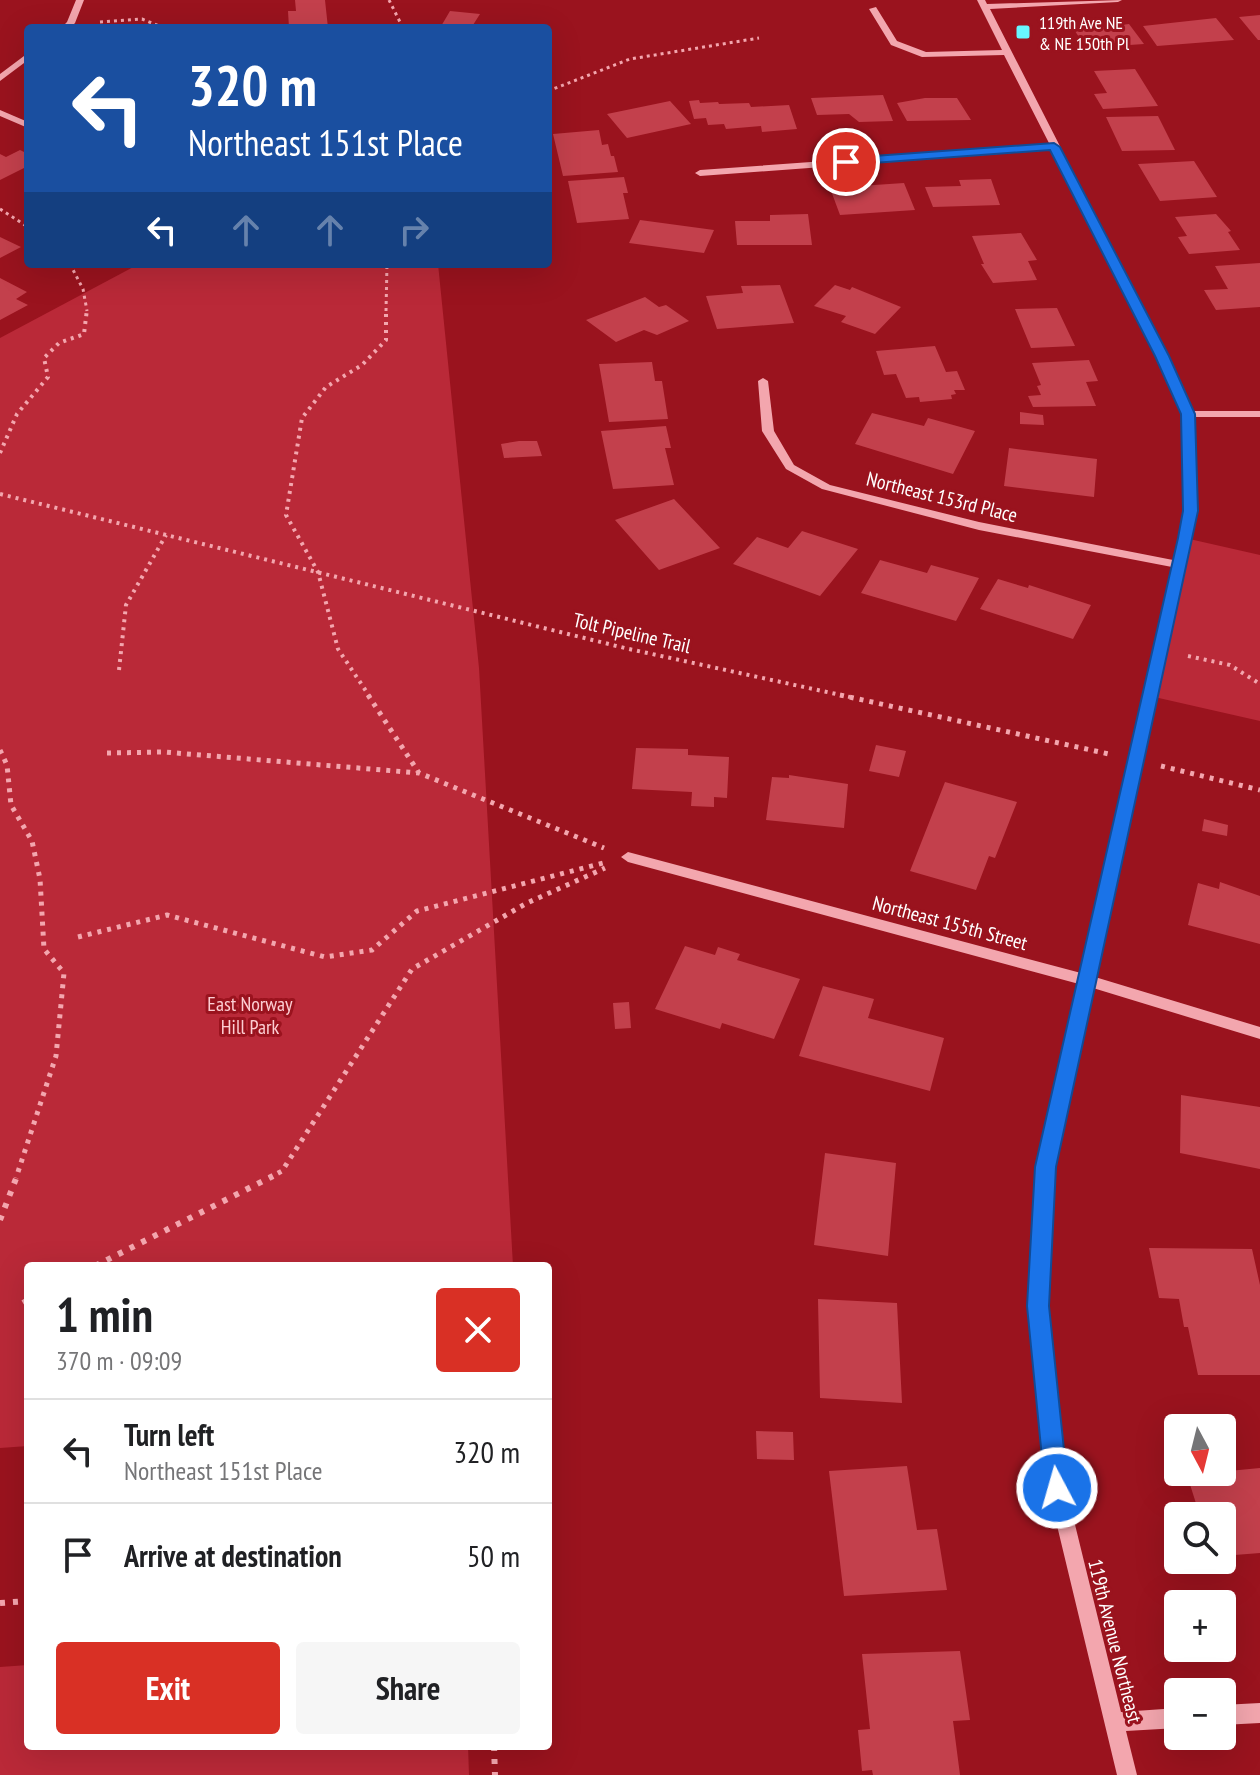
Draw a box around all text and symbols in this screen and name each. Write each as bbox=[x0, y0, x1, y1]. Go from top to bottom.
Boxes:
place label: 119th Ave NE & NE 150th Pl bbox=[1039, 11, 1130, 55]
marker: 119th Ave NE & NE 150th Pl bbox=[1014, 23, 1032, 41]
text: 320 m bbox=[188, 49, 317, 121]
icon: left bbox=[56, 56, 160, 160]
text: Northeast 151st Place bbox=[188, 119, 463, 166]
pin bbox=[812, 128, 880, 196]
icon: arrive bbox=[824, 140, 868, 184]
icon: left bbox=[140, 208, 184, 252]
icon: ahead bbox=[224, 208, 268, 252]
icon: ahead bbox=[308, 208, 352, 252]
icon: right bbox=[392, 208, 436, 252]
street label: Northeast 153rd Place bbox=[864, 466, 1020, 528]
street label: Tolt Pipeline Trail bbox=[571, 607, 694, 659]
street label: Northeast 155th Street bbox=[870, 890, 1031, 956]
park label: East Norway Hill Park bbox=[207, 991, 293, 1040]
text: 1 min bbox=[56, 1283, 153, 1345]
button: close bbox=[436, 1288, 520, 1372]
text: 370 m · 09:09 bbox=[56, 1344, 182, 1377]
north arrow bbox=[1164, 1414, 1236, 1486]
map controls bbox=[1164, 1414, 1236, 1750]
text: Turn left bbox=[124, 1415, 214, 1454]
icon: left bbox=[56, 1429, 100, 1473]
text: 320 m bbox=[454, 1432, 520, 1471]
position arrow bbox=[1015, 1446, 1099, 1530]
text: Northeast 151st Place bbox=[124, 1454, 322, 1487]
button: search bbox=[1164, 1502, 1236, 1574]
icon: arrive bbox=[56, 1533, 100, 1577]
text: Arrive at destination bbox=[124, 1536, 342, 1575]
text: 50 m bbox=[467, 1536, 520, 1575]
street label: 119th Avenue Northeast bbox=[1082, 1556, 1148, 1726]
button: + bbox=[1164, 1590, 1236, 1662]
button: Exit bbox=[56, 1642, 280, 1734]
button: Share bbox=[296, 1642, 520, 1734]
button: − bbox=[1164, 1678, 1236, 1750]

